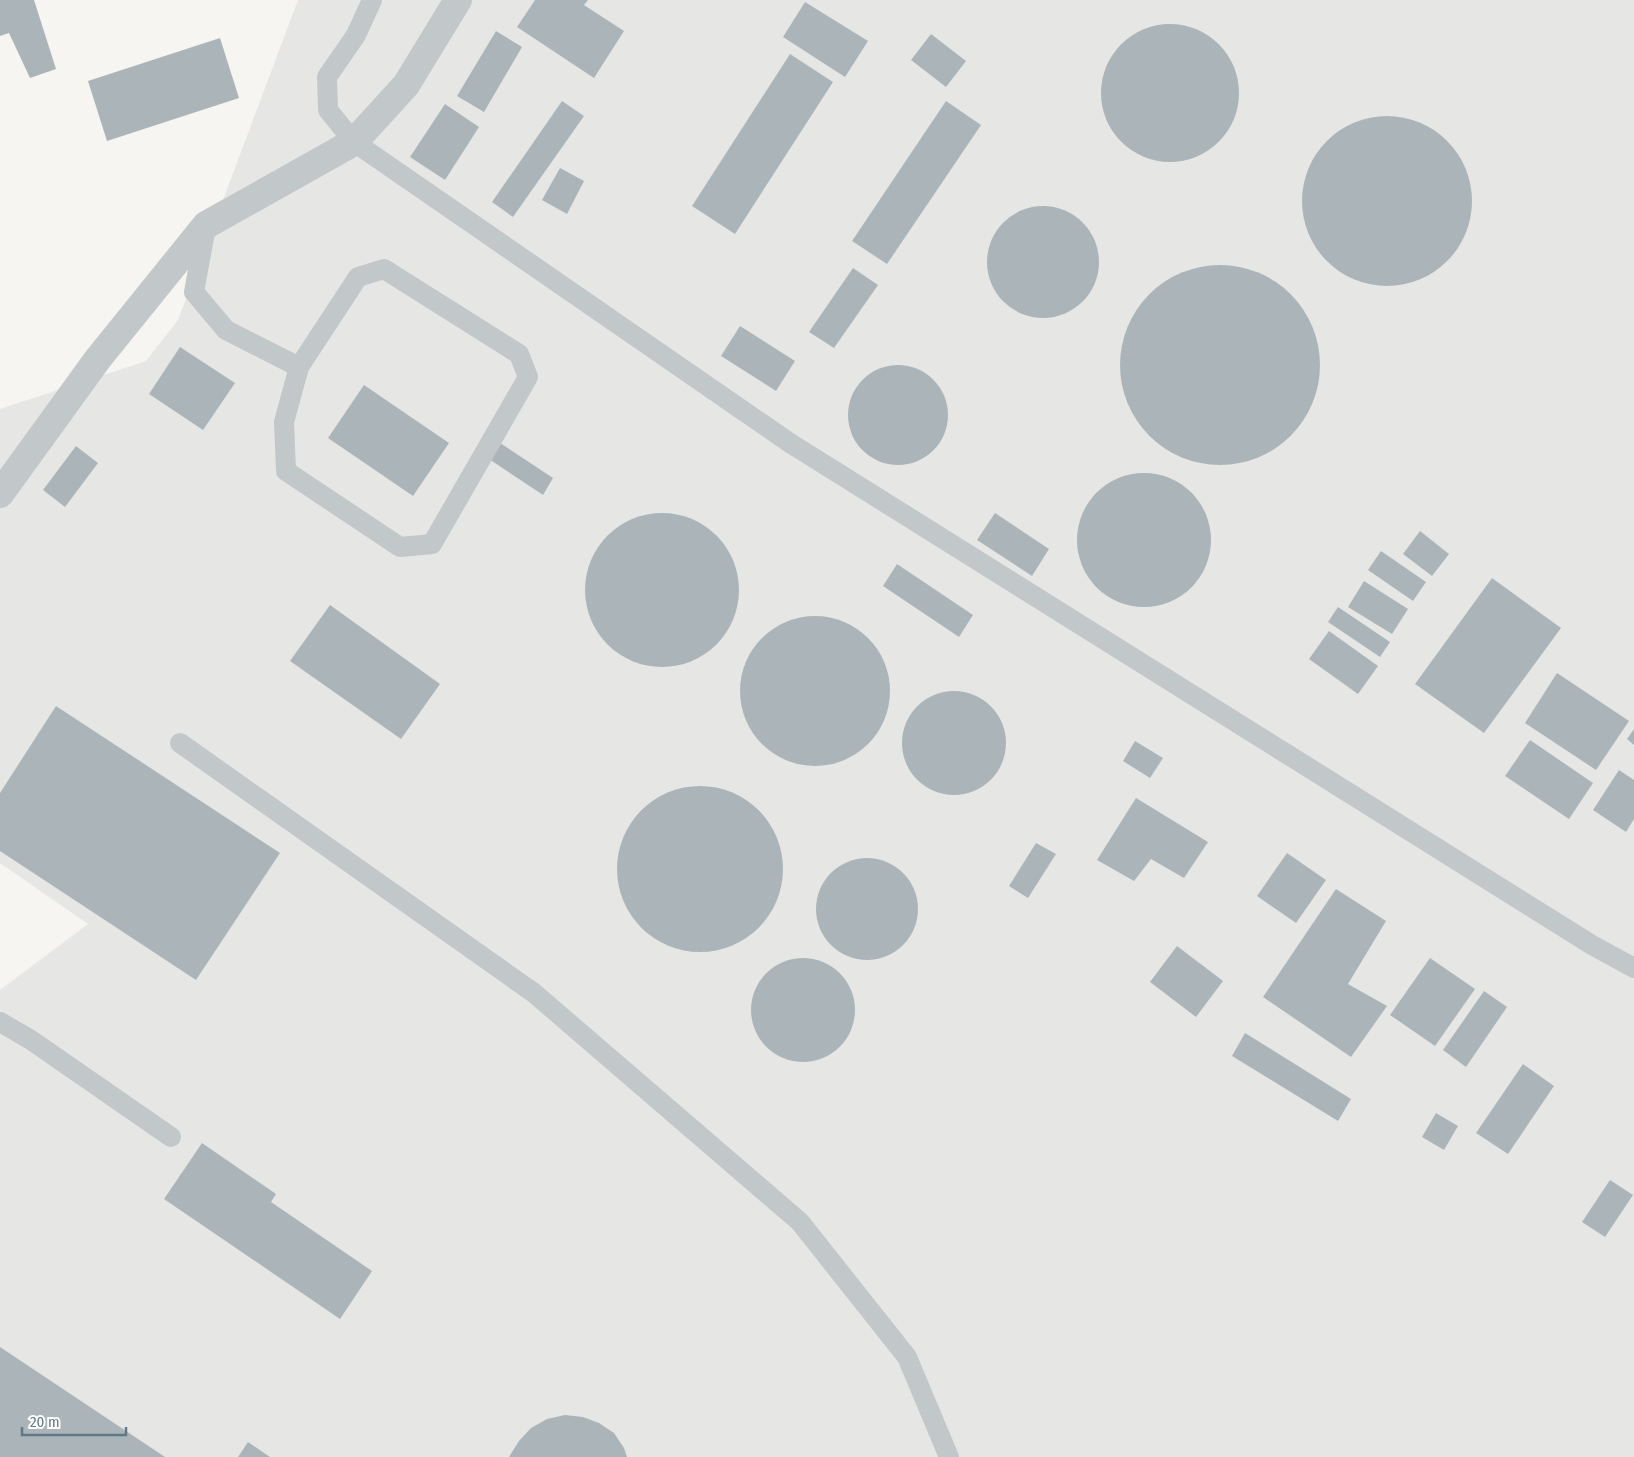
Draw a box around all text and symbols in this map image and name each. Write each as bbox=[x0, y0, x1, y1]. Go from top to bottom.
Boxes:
scale bar bbox=[22, 1404, 126, 1436]
text: 20 m bbox=[30, 1413, 60, 1431]

